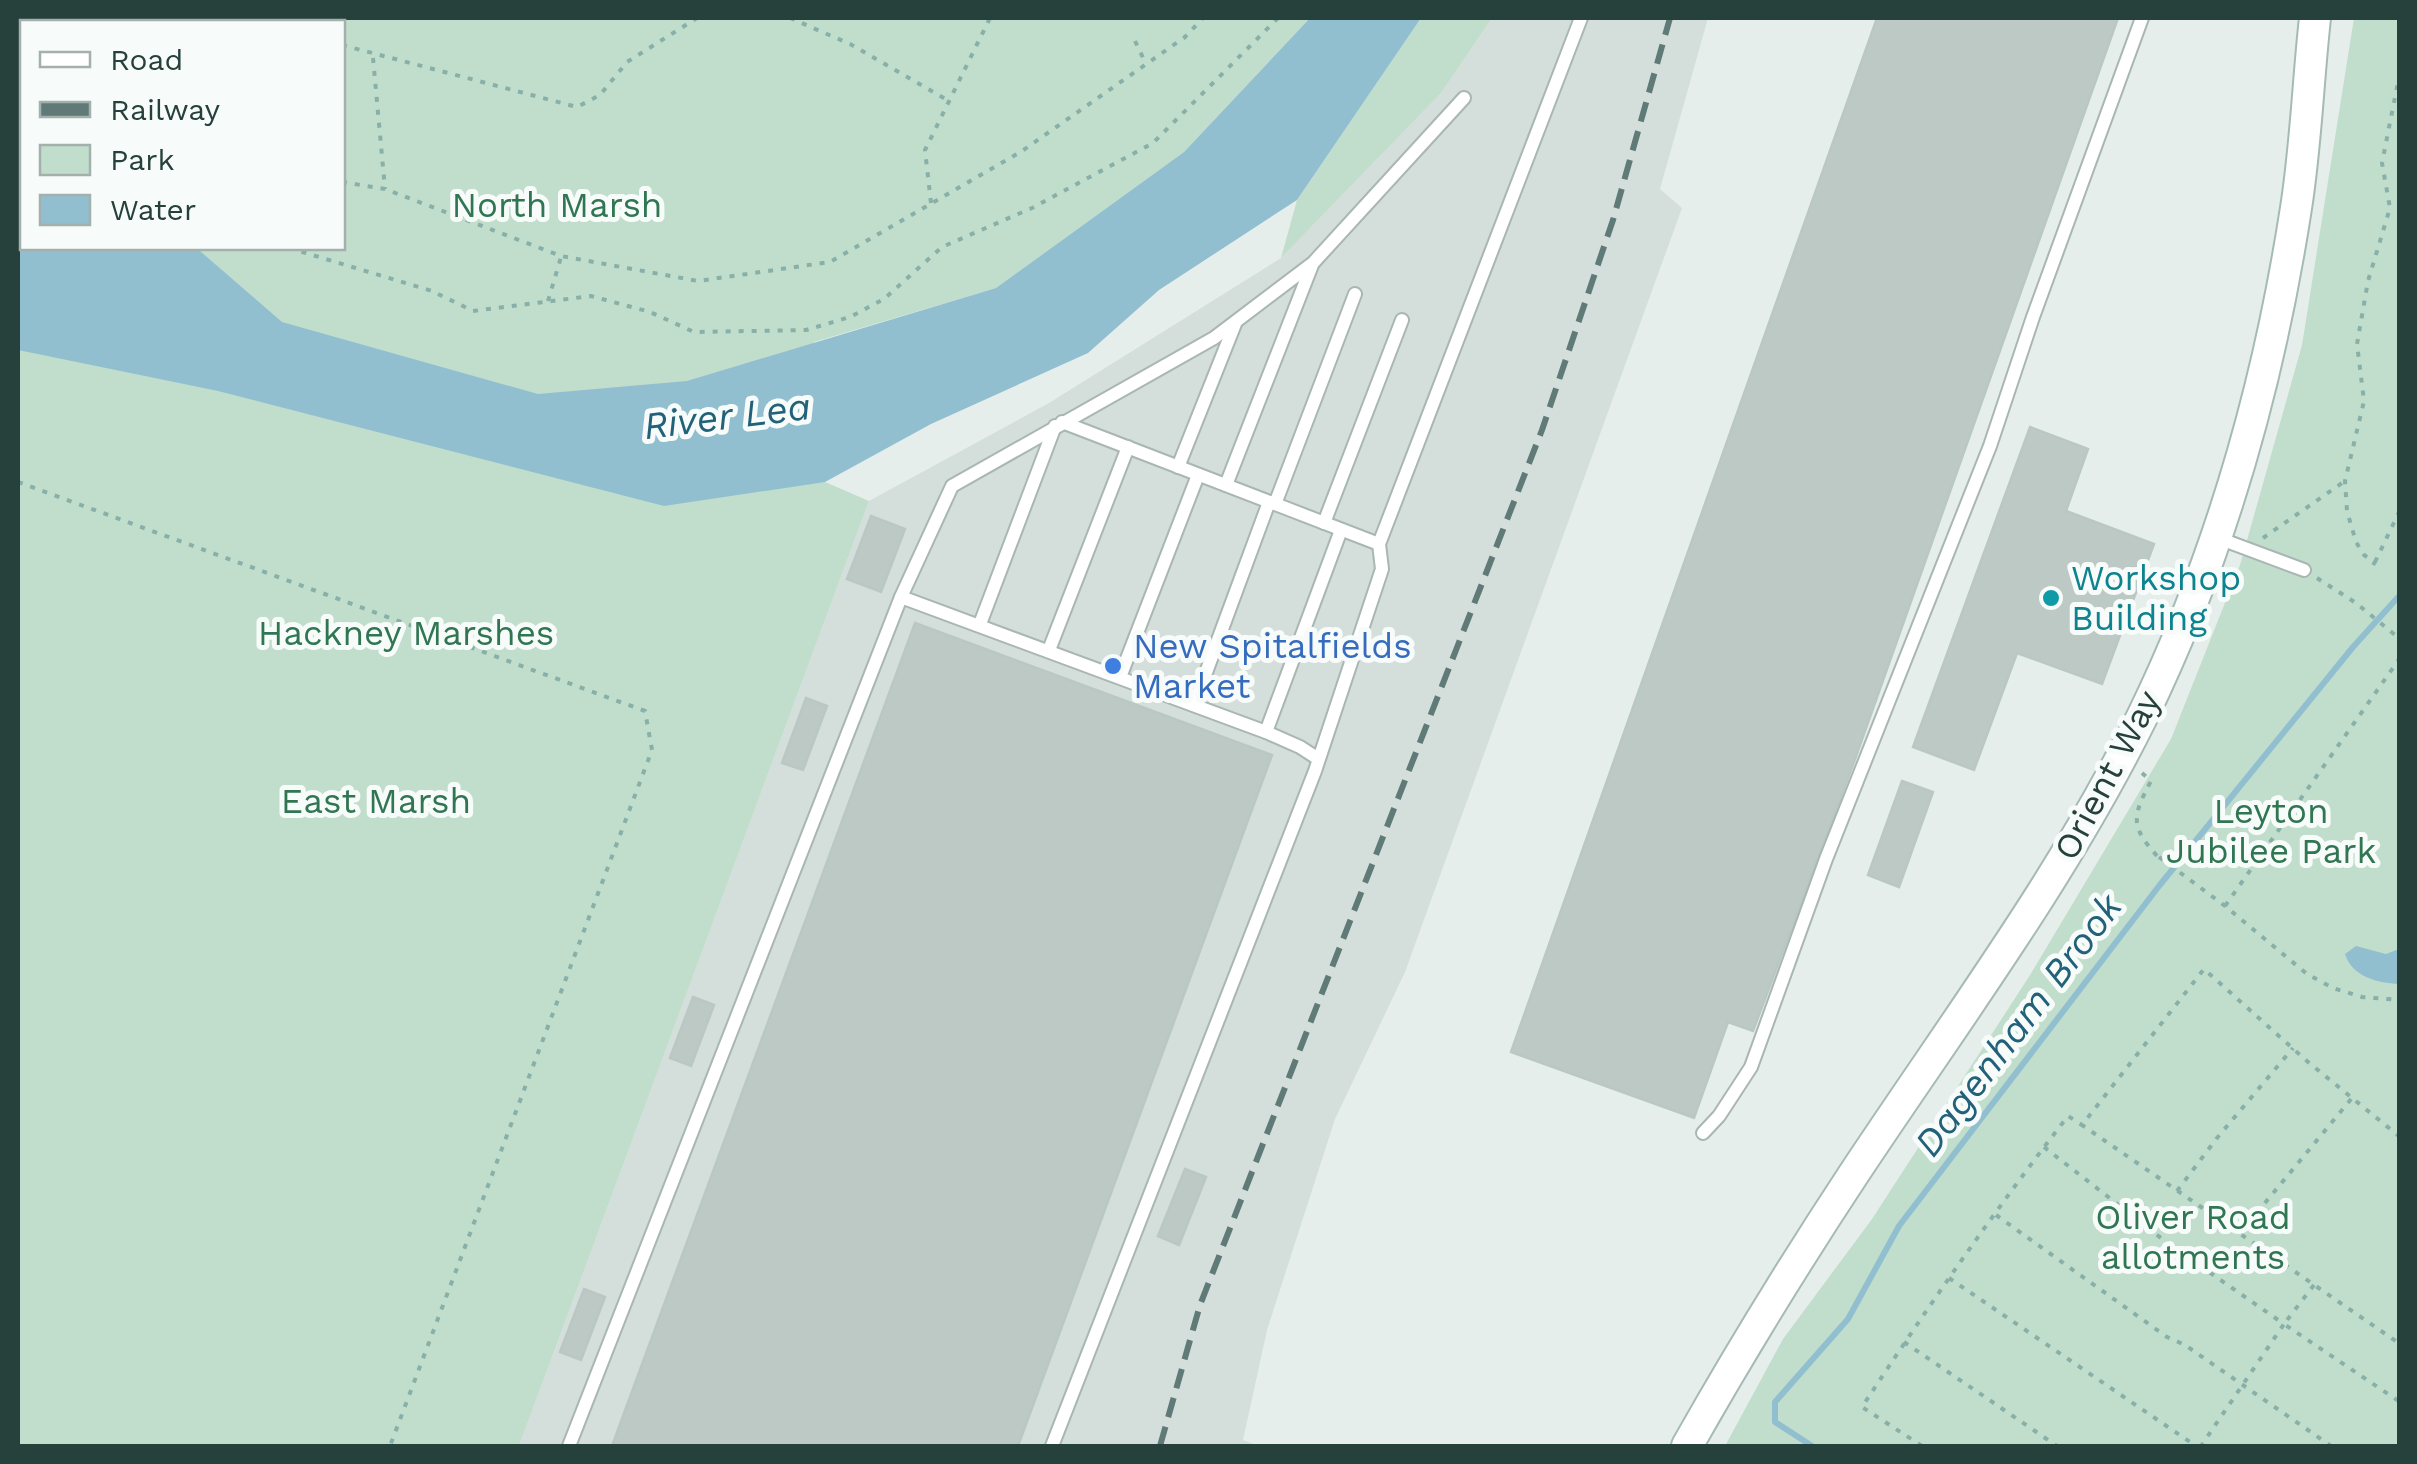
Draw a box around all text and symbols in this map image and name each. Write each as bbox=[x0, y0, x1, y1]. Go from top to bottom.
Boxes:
legend bbox=[20, 20, 345, 250]
text: Road bbox=[110, 42, 183, 77]
text: Railway bbox=[110, 92, 220, 127]
text: Park bbox=[110, 142, 175, 177]
park label: North Marsh bbox=[451, 184, 663, 226]
text: Water bbox=[110, 192, 196, 227]
water label: River Lea bbox=[641, 384, 813, 448]
place label: Workshop Building bbox=[2071, 557, 2241, 639]
marker: Workshop Building bbox=[2040, 587, 2062, 609]
park label: Hackney Marshes bbox=[258, 612, 554, 654]
place label: New Spitalfields Market bbox=[1133, 625, 1412, 707]
marker: New Spitalfields Market bbox=[1102, 655, 1124, 677]
street label: Orient Way bbox=[2045, 683, 2169, 867]
park label: East Marsh bbox=[281, 780, 471, 822]
park label: Leyton Jubilee Park bbox=[2166, 790, 2376, 872]
water label: Dagenham Brook bbox=[1905, 884, 2132, 1165]
park label: Oliver Road allotments bbox=[2095, 1196, 2291, 1278]

